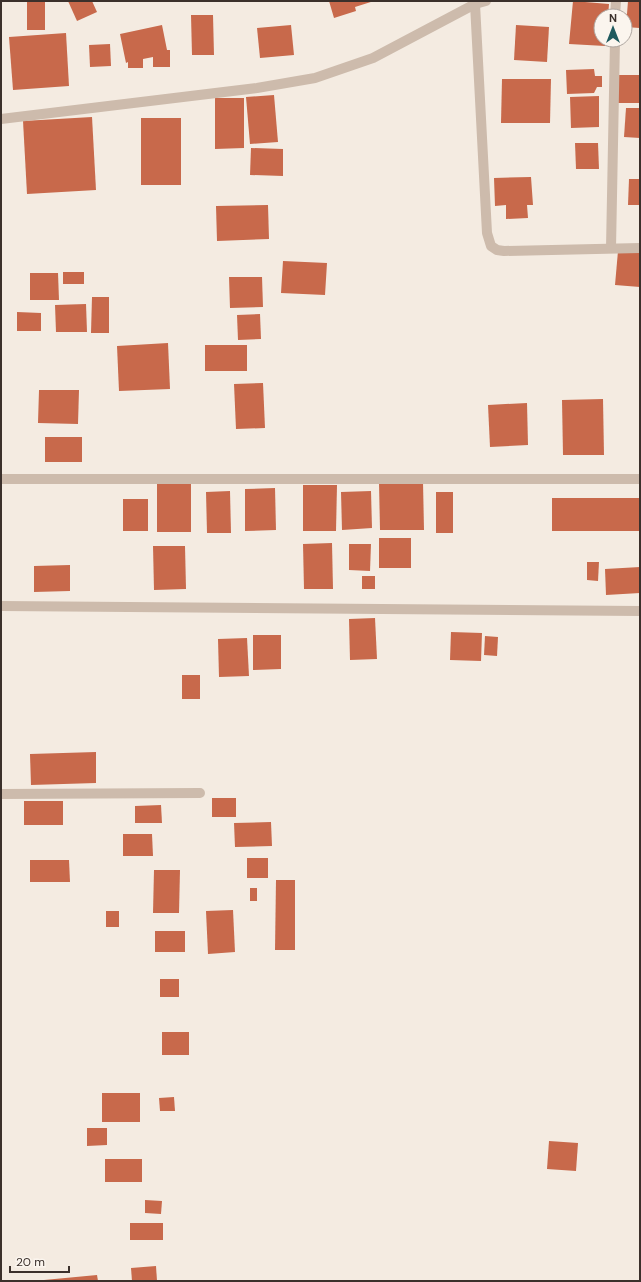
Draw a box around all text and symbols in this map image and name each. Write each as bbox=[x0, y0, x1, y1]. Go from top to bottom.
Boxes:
north arrow bbox=[593, 8, 633, 48]
text: N bbox=[609, 11, 617, 25]
scale bar bbox=[10, 1248, 69, 1274]
text: 20 m bbox=[16, 1254, 45, 1270]

